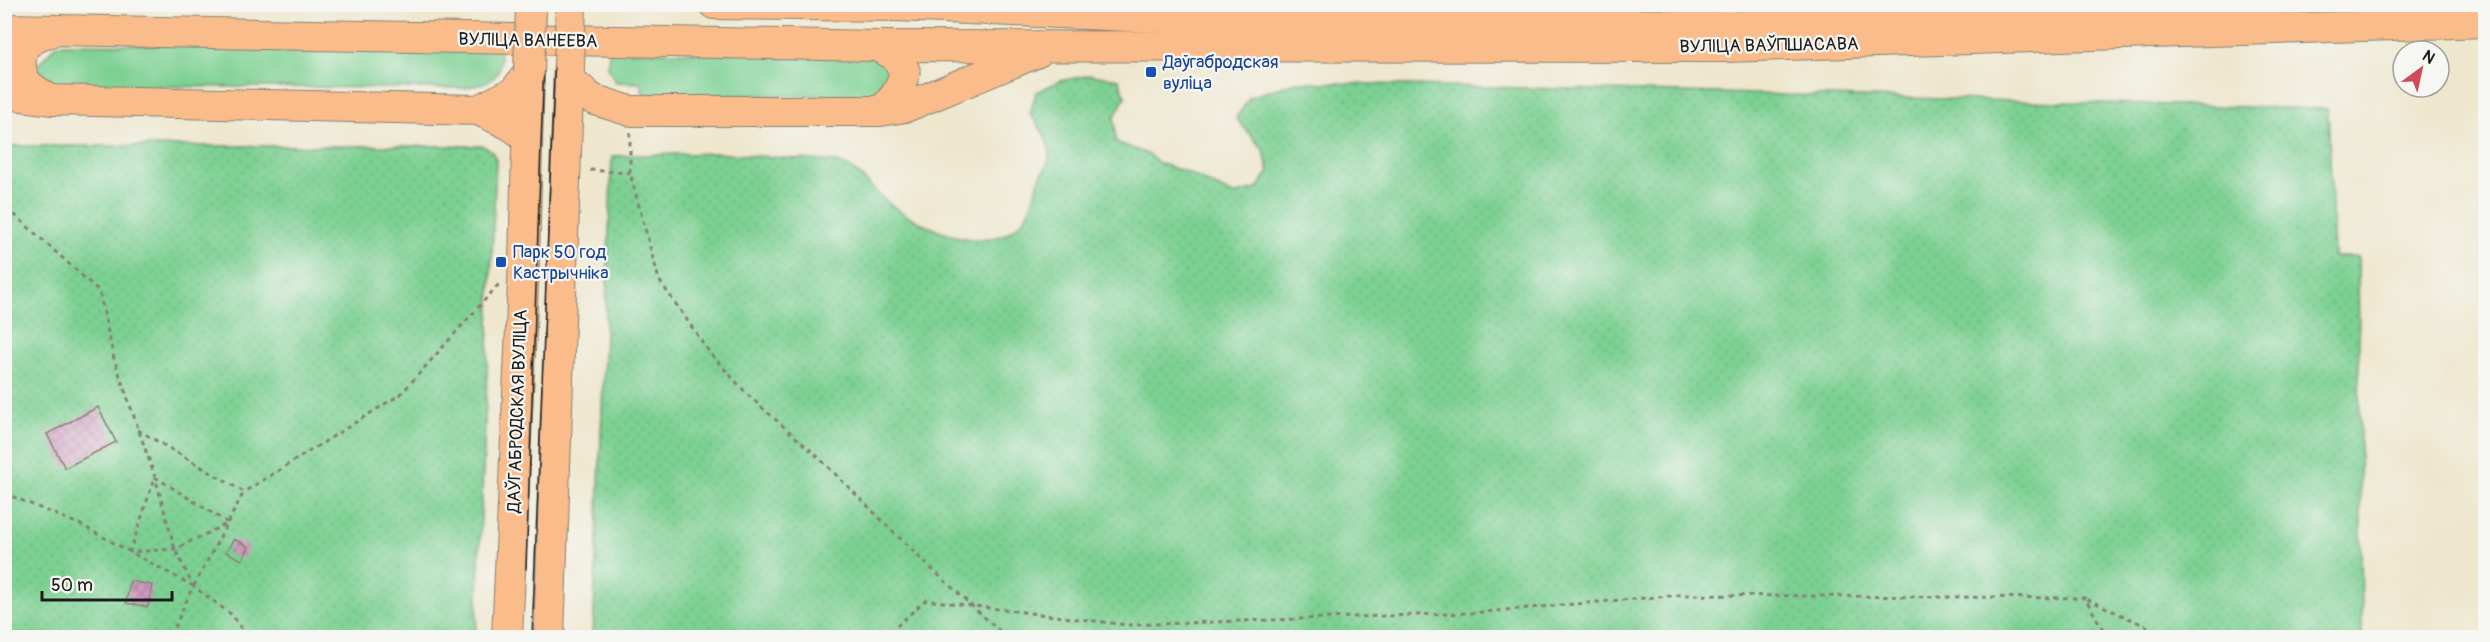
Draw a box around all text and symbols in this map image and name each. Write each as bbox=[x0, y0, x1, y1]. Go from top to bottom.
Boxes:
street label: ВУЛІЦА ВАНЕЕВА bbox=[458, 28, 598, 53]
street label: ВУЛІЦА ВАЎПШАСАВА bbox=[1679, 32, 1859, 59]
north arrow bbox=[2391, 39, 2451, 99]
text: N bbox=[2419, 46, 2439, 69]
place label: Даўгабродская вуліца bbox=[1162, 51, 1278, 95]
marker: Даўгабродская вуліца bbox=[1144, 65, 1158, 79]
place label: Парк 50 год Кастрычніка bbox=[513, 241, 609, 285]
marker: Парк 50 год Кастрычніка bbox=[494, 255, 508, 269]
street label: ДАЎГАБРОДСКАЯ ВУЛІЦА bbox=[502, 309, 533, 514]
scale bar bbox=[42, 564, 172, 602]
text: 50 m bbox=[51, 574, 93, 597]

